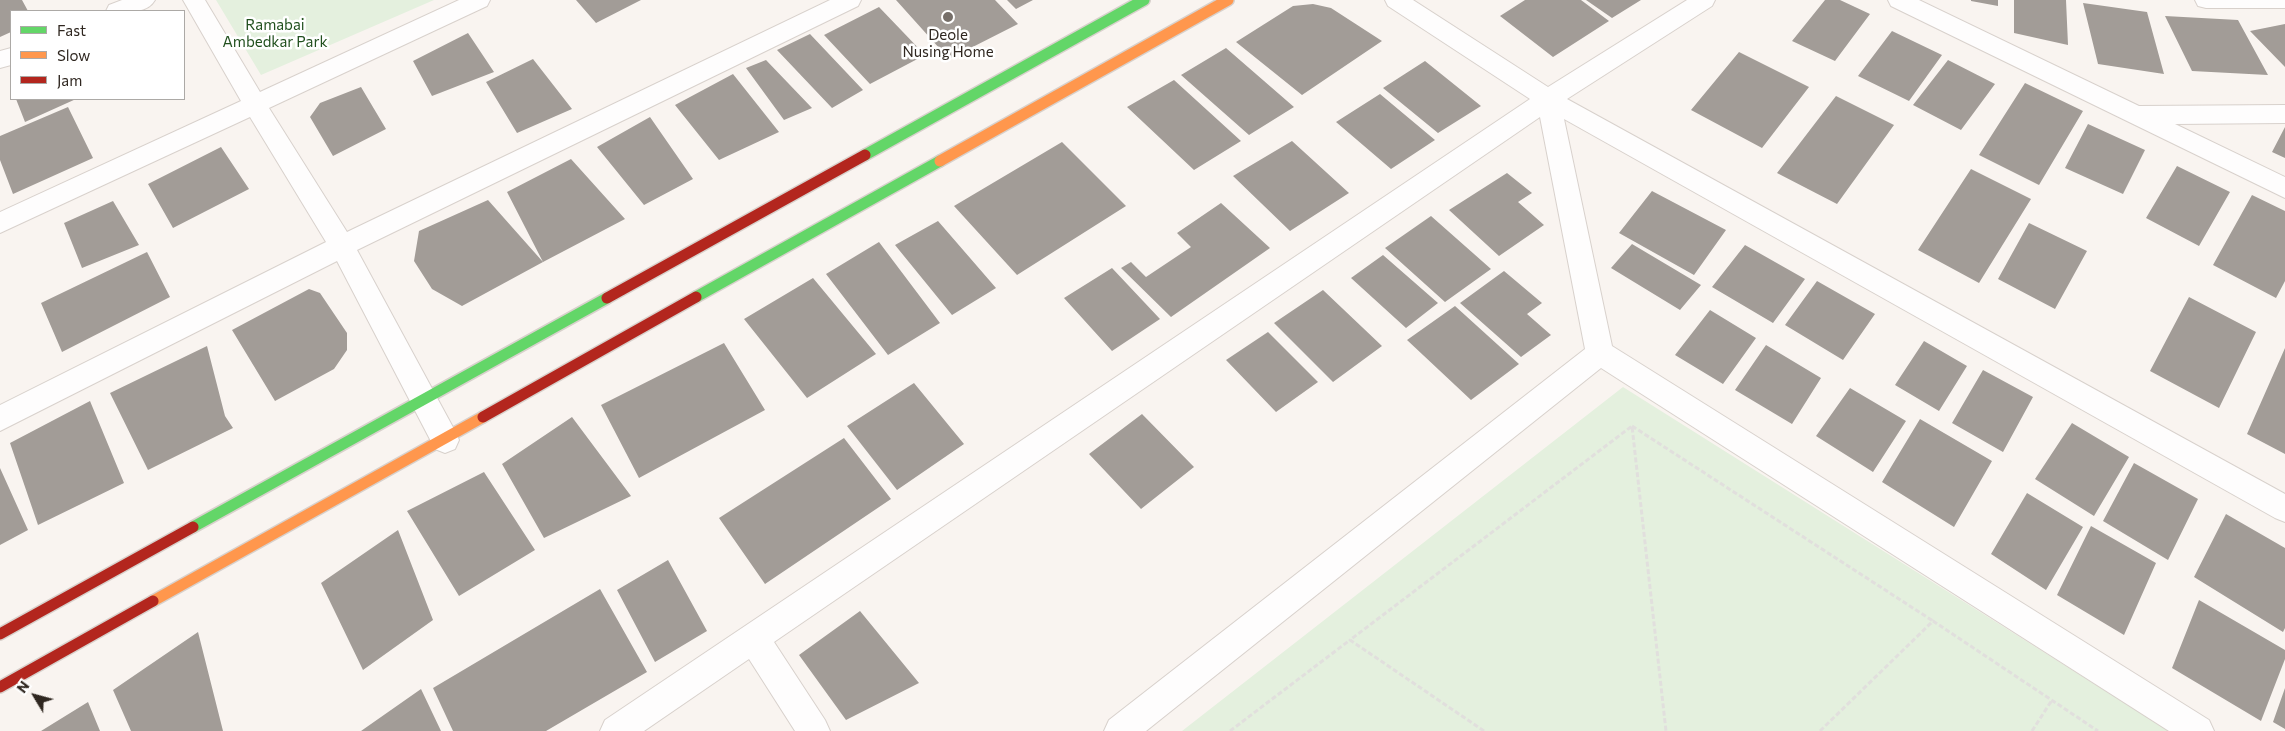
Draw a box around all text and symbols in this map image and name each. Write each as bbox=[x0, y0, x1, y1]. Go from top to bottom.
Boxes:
legend bbox=[10, 10, 185, 100]
marker: Deole Nusing Home bbox=[941, 10, 955, 24]
park label: Ramabai Ambedkar Park bbox=[222, 16, 328, 51]
text: Fast bbox=[57, 21, 86, 39]
place label: Deole Nusing Home bbox=[902, 26, 994, 61]
text: Slow bbox=[57, 46, 90, 64]
text: Jam bbox=[57, 71, 82, 89]
north arrow bbox=[10, 671, 60, 721]
text: N bbox=[13, 677, 33, 696]

